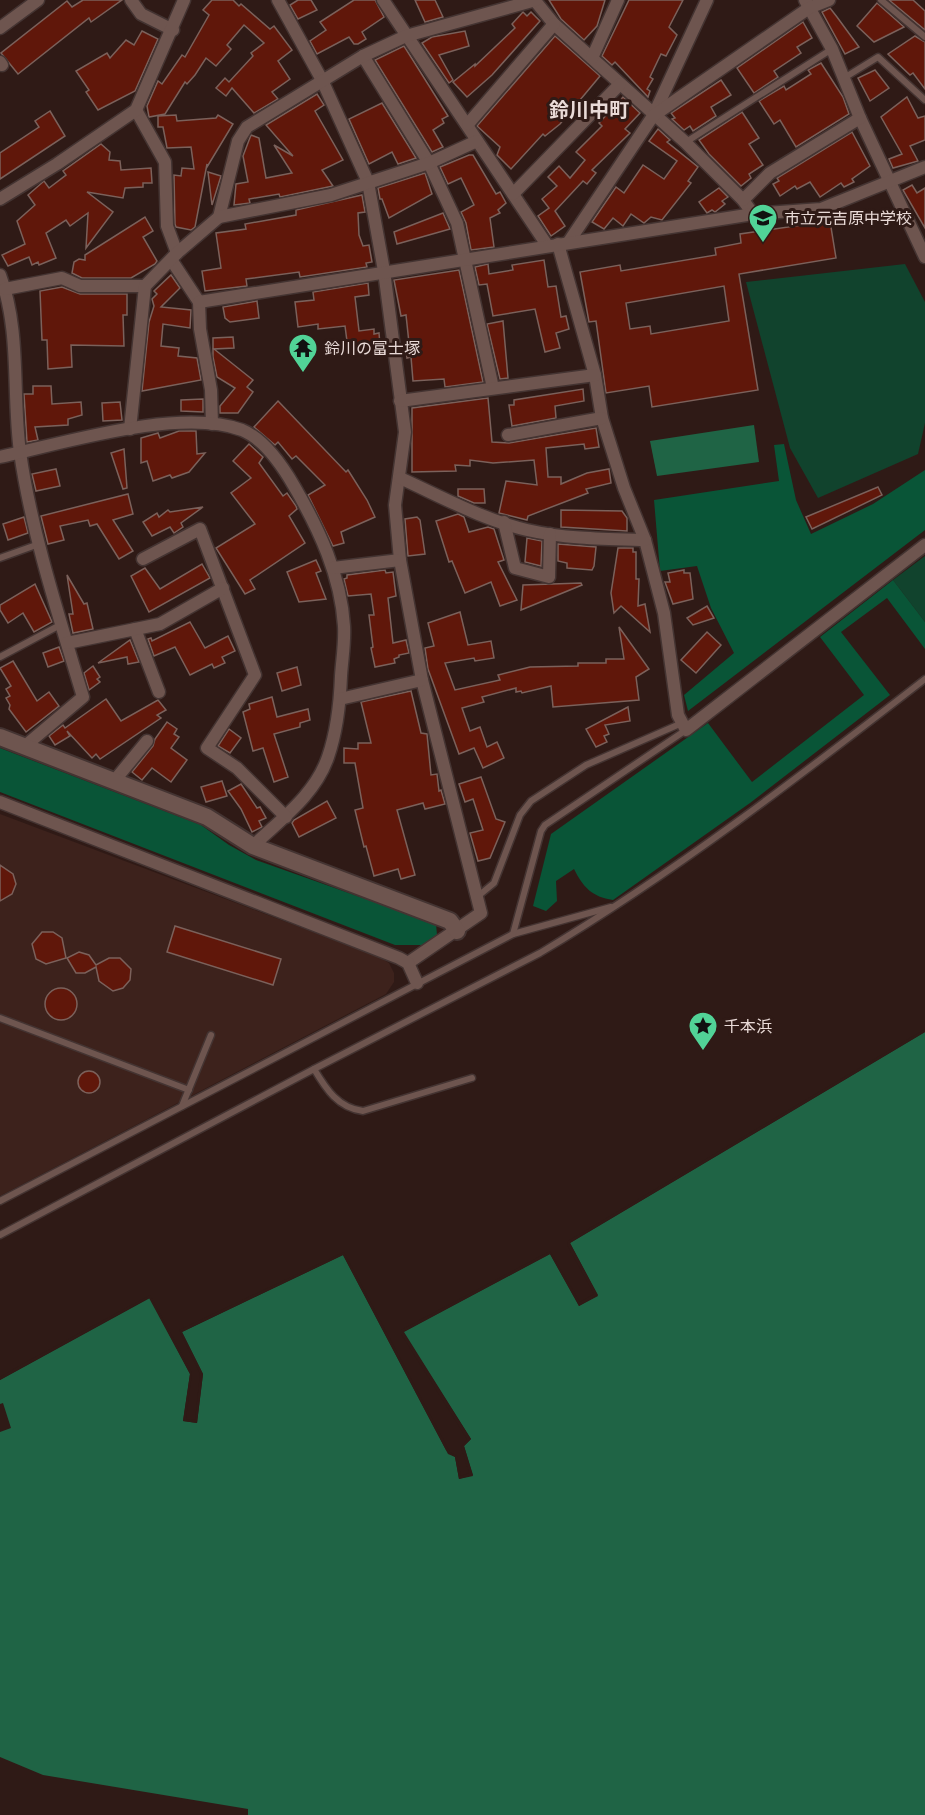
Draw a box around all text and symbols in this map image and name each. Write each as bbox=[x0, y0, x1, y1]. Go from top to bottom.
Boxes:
district label: 鈴川中町 bbox=[549, 97, 629, 121]
school or university icon: 市立元吉原中学校 bbox=[747, 202, 779, 244]
place label: 市立元吉原中学校 bbox=[784, 208, 912, 227]
temple icon: 鈴川の富士塚 bbox=[287, 332, 319, 374]
place label: 鈴川の富士塚 bbox=[324, 338, 420, 357]
place icon: 千本浜 bbox=[687, 1010, 719, 1052]
place label: 千本浜 bbox=[724, 1016, 772, 1035]

